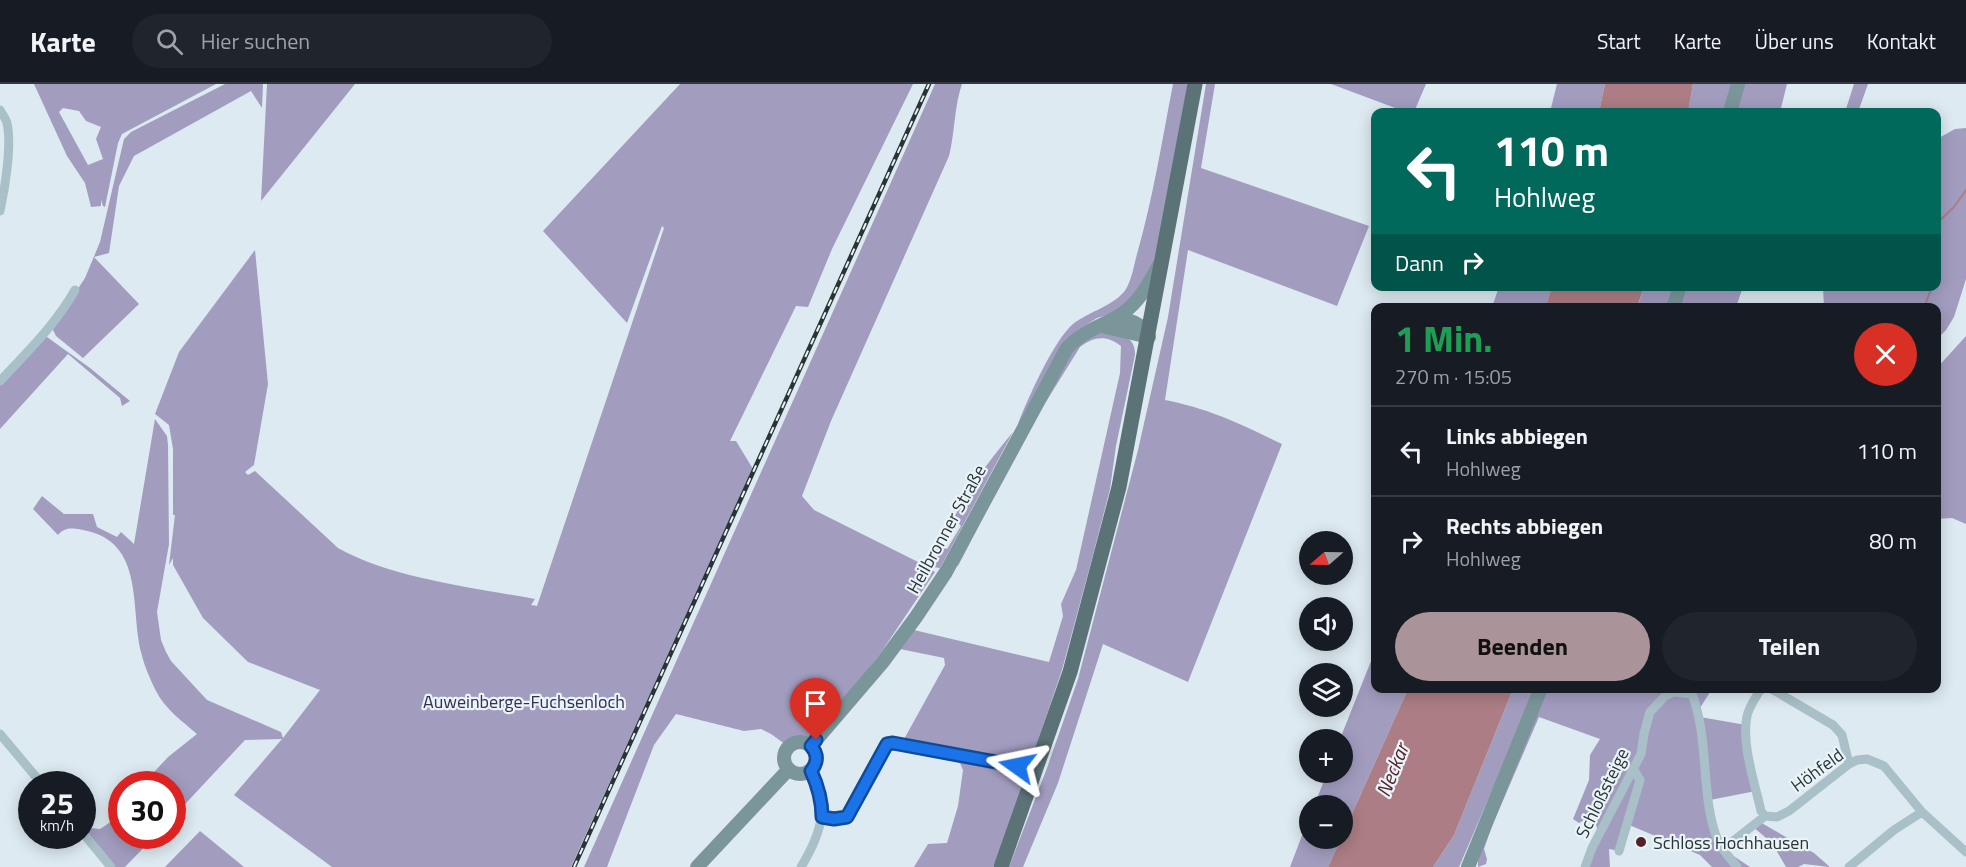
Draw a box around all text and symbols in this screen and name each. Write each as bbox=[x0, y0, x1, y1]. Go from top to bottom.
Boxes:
search box bbox=[132, 14, 552, 68]
text: Karte bbox=[30, 20, 96, 63]
text: Hier suchen bbox=[201, 24, 310, 58]
icon: search bbox=[153, 25, 186, 58]
text: Start bbox=[1597, 25, 1641, 57]
text: Karte bbox=[1674, 25, 1721, 57]
text: Über uns bbox=[1754, 25, 1834, 57]
text: Kontakt bbox=[1867, 25, 1936, 57]
text: 110 m bbox=[1494, 118, 1609, 182]
icon: left bbox=[1395, 132, 1473, 210]
text: Hohlweg bbox=[1494, 176, 1595, 217]
text: Dann bbox=[1395, 246, 1444, 280]
icon: right bbox=[1456, 246, 1489, 279]
text: 1 Min. bbox=[1395, 311, 1492, 366]
button: close bbox=[1854, 323, 1917, 386]
text: 270 m · 15:05 bbox=[1395, 361, 1512, 392]
text: Links abbiegen bbox=[1446, 419, 1588, 453]
text: 110 m bbox=[1857, 434, 1917, 468]
icon: left bbox=[1395, 435, 1428, 468]
text: Hohlweg bbox=[1446, 453, 1521, 484]
street label: Heilbronner Straße bbox=[899, 460, 993, 598]
text: Rechts abbiegen bbox=[1446, 509, 1603, 543]
text: 80 m bbox=[1869, 524, 1917, 558]
icon: right bbox=[1395, 525, 1428, 558]
north arrow bbox=[1299, 531, 1353, 585]
map controls bbox=[1299, 531, 1353, 849]
text: Hohlweg bbox=[1446, 543, 1521, 574]
button: sound bbox=[1299, 597, 1353, 651]
button: Beenden bbox=[1395, 612, 1650, 681]
button: Teilen bbox=[1662, 612, 1917, 681]
button: layers bbox=[1299, 663, 1353, 717]
pin bbox=[790, 678, 841, 740]
icon: arrive bbox=[799, 687, 832, 720]
park label: Auweinberge-Fuchsenloch bbox=[423, 688, 625, 715]
button: + bbox=[1299, 729, 1353, 783]
position arrow bbox=[985, 734, 1049, 798]
water label: Neckar bbox=[1367, 736, 1418, 801]
street label: Höhfeld bbox=[1785, 742, 1849, 798]
street label: Schloßsteige bbox=[1569, 743, 1635, 843]
speed limit sign: 30 bbox=[108, 771, 186, 849]
text: 25 bbox=[40, 780, 74, 826]
button: − bbox=[1299, 795, 1353, 849]
text: km/h bbox=[40, 814, 74, 837]
place label: Schloss Hochhausen bbox=[1653, 829, 1809, 856]
marker: Schloss Hochhausen bbox=[1634, 835, 1648, 849]

